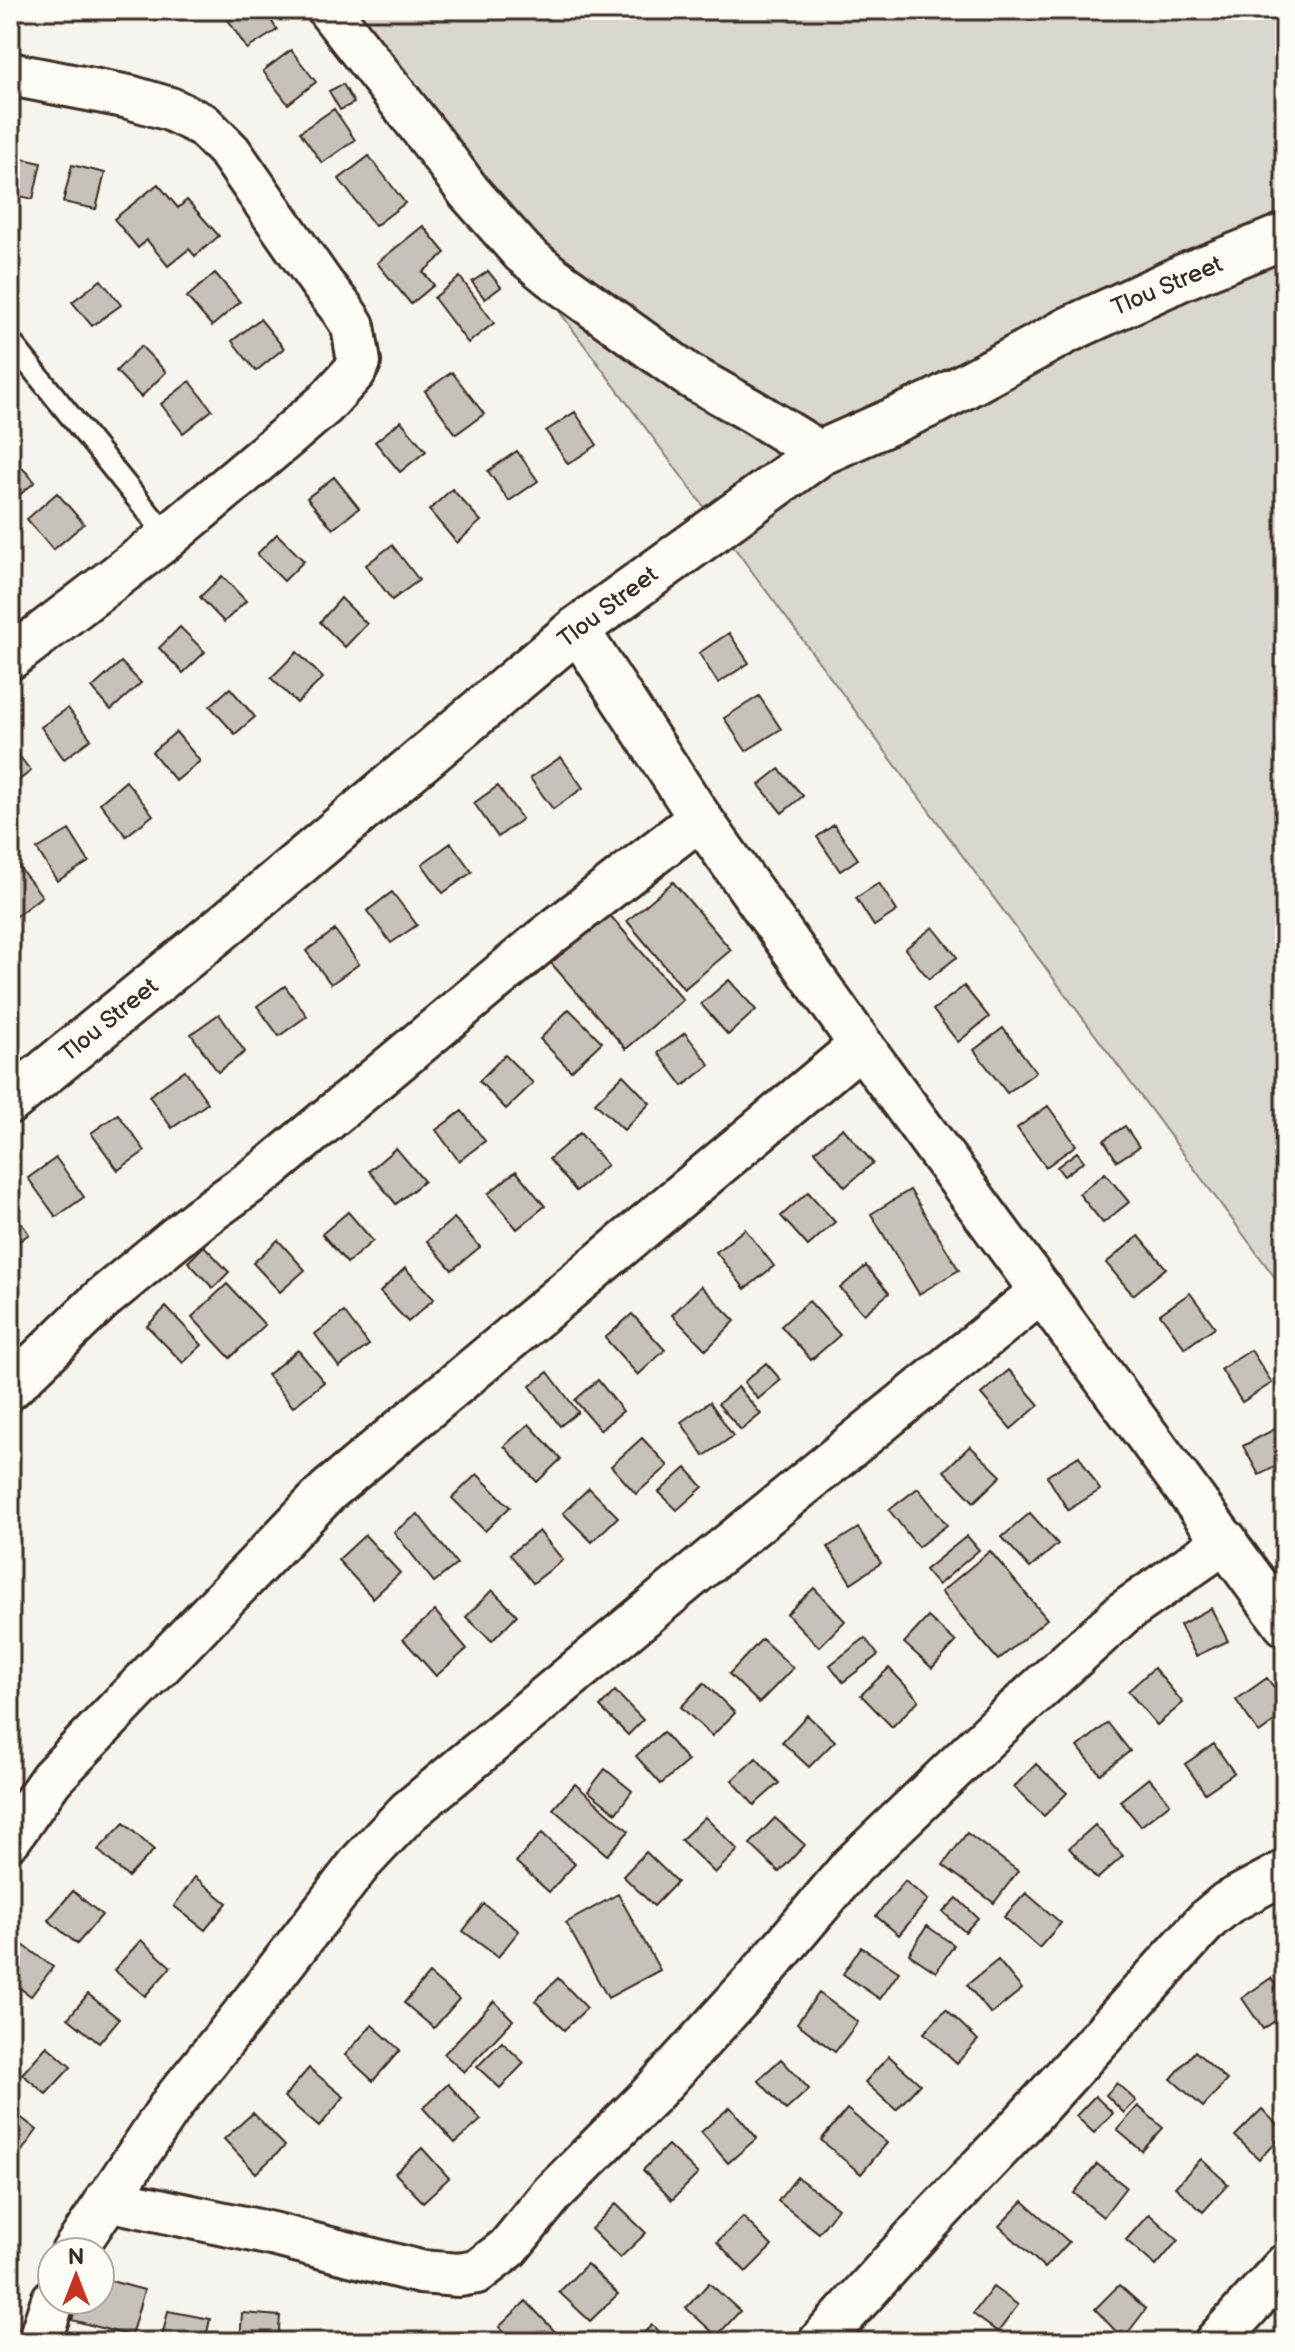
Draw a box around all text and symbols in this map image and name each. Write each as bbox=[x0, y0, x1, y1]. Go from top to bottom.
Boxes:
street label: Tlou Street bbox=[1107, 249, 1227, 322]
street label: Tlou Street bbox=[552, 560, 664, 654]
street label: Tlou Street bbox=[54, 971, 164, 1068]
north arrow bbox=[36, 2236, 116, 2316]
text: N bbox=[68, 2244, 84, 2271]

